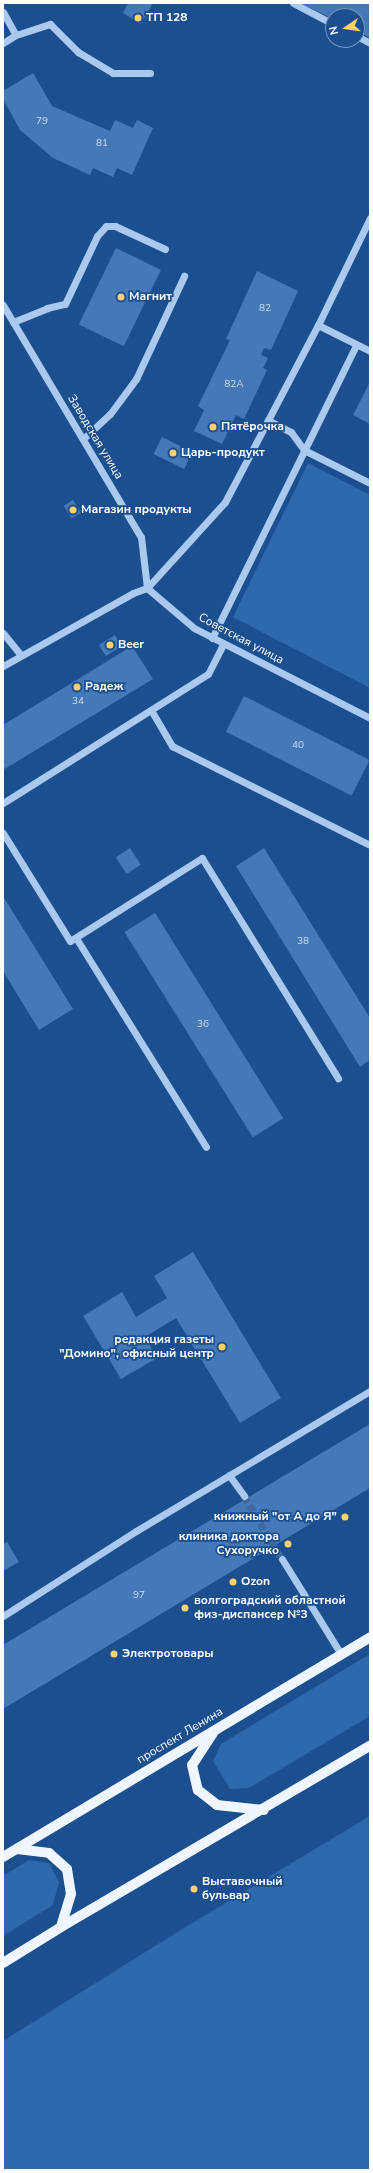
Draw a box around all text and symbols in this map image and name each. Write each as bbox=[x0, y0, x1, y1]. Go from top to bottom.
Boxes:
north arrow bbox=[325, 8, 365, 48]
place label: ТП 128 bbox=[146, 11, 187, 25]
marker: ТП 128 bbox=[133, 13, 143, 23]
text: N bbox=[326, 25, 342, 36]
house number: 79 bbox=[36, 116, 48, 128]
house number: 81 bbox=[96, 138, 108, 150]
place label: Магнит bbox=[129, 290, 172, 304]
marker: Магнит bbox=[116, 292, 126, 302]
house number: 82 bbox=[259, 303, 271, 315]
house number: 82А bbox=[224, 379, 244, 391]
street label: Заводская улица bbox=[64, 392, 126, 482]
place label: Пятёрочка bbox=[221, 420, 284, 434]
marker: Пятёрочка bbox=[208, 422, 218, 432]
place label: Царь-продукт bbox=[181, 446, 265, 460]
marker: Царь-продукт bbox=[168, 448, 178, 458]
place label: Магазин продукты bbox=[81, 503, 192, 517]
marker: Магазин продукты bbox=[68, 505, 78, 515]
street label: Советская улица bbox=[196, 610, 286, 668]
place label: Beer bbox=[118, 638, 144, 652]
marker: Beer bbox=[105, 640, 115, 650]
place label: Радеж bbox=[85, 680, 123, 694]
marker: Радеж bbox=[72, 682, 82, 692]
house number: 34 bbox=[72, 696, 84, 708]
house number: 40 bbox=[292, 740, 304, 752]
house number: 38 bbox=[297, 936, 309, 948]
house number: 36 bbox=[197, 1019, 209, 1031]
place label: редакция газеты "Домино", офисный центр bbox=[59, 1333, 214, 1361]
marker: редакция газеты "Домино", офисный центр bbox=[217, 1342, 227, 1352]
place label: книжный "от А до Я" bbox=[214, 1510, 337, 1524]
marker: книжный "от А до Я" bbox=[340, 1512, 350, 1522]
place label: клиника доктора Сухоручко bbox=[179, 1530, 279, 1558]
marker: клиника доктора Сухоручко bbox=[282, 1538, 294, 1550]
place label: Ozon bbox=[241, 1575, 270, 1589]
marker: Ozon bbox=[228, 1577, 238, 1587]
house number: 97 bbox=[133, 1590, 145, 1602]
place label: волгоградский областной физ-диспансер №3 bbox=[194, 1594, 346, 1622]
marker: волгоградский областной физ-диспансер №3 bbox=[179, 1602, 191, 1614]
place label: Электротовары bbox=[122, 1647, 214, 1661]
marker: Электротовары bbox=[109, 1649, 119, 1659]
street label: проспект Ленина bbox=[134, 1705, 226, 1767]
place label: Выставочный бульвар bbox=[202, 1875, 282, 1903]
marker: Выставочный бульвар bbox=[189, 1884, 199, 1894]

